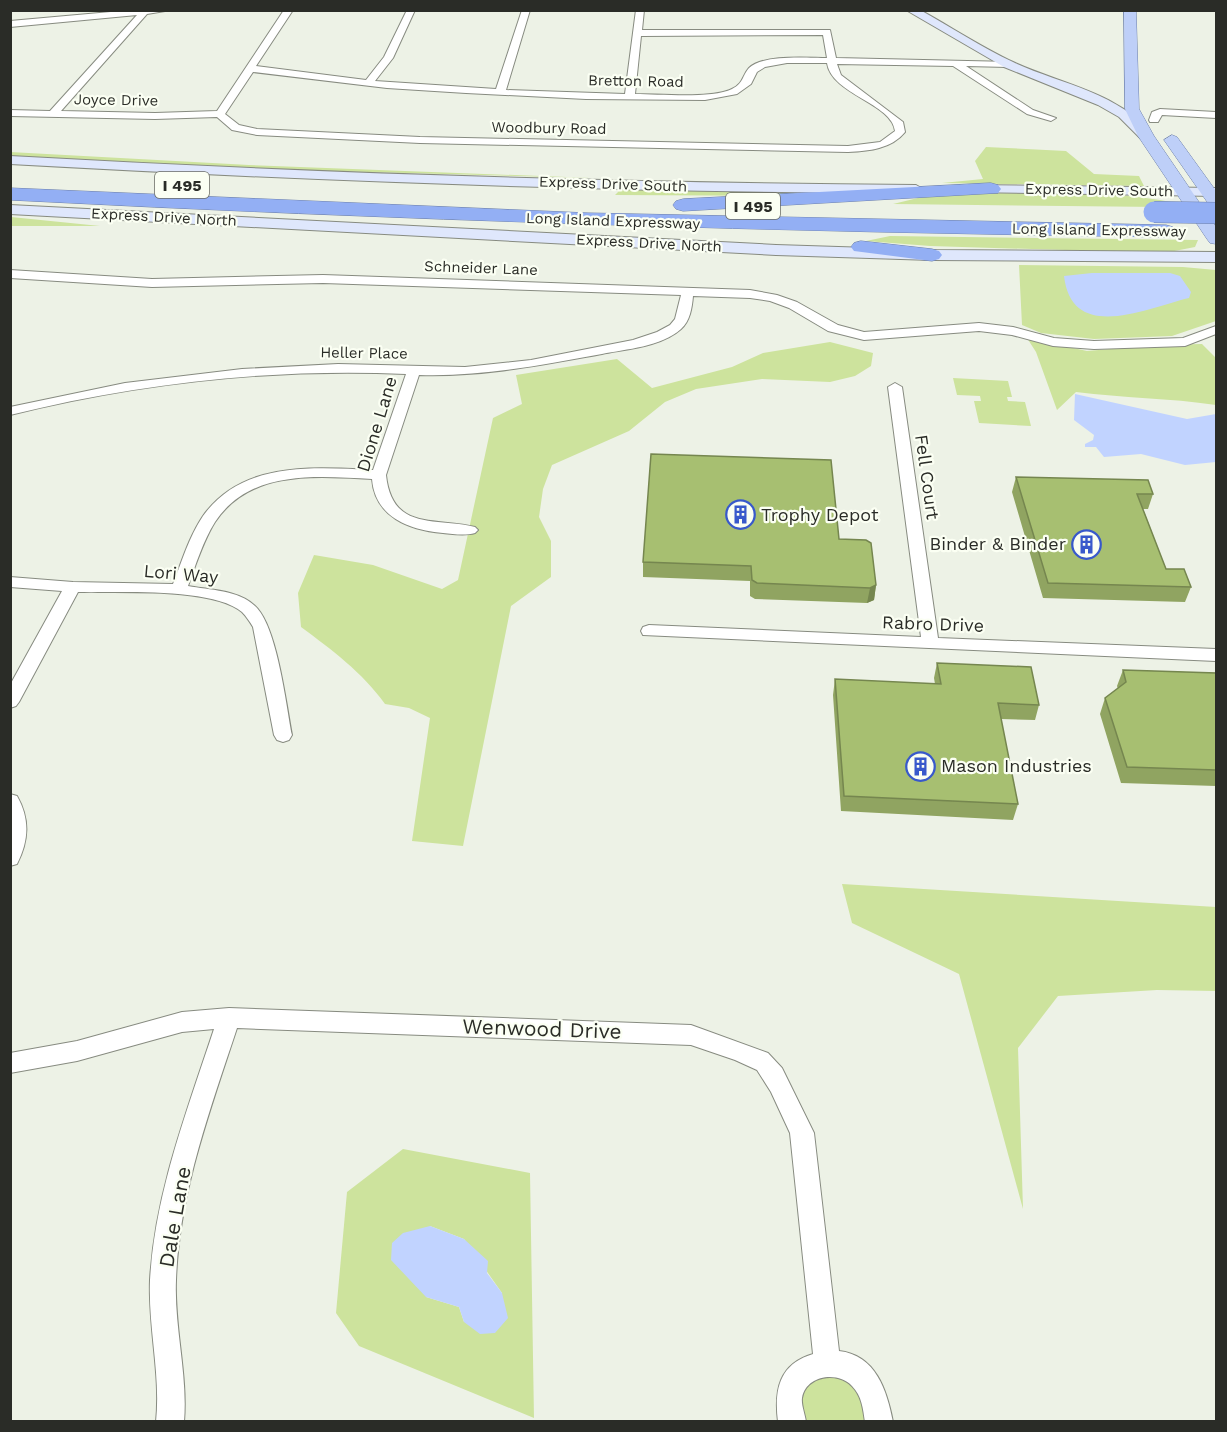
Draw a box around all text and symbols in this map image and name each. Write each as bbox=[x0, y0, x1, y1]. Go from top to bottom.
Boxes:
street label: Bretton Road bbox=[588, 71, 684, 91]
street label: Joyce Drive bbox=[74, 90, 158, 110]
street label: Woodbury Road bbox=[491, 118, 607, 138]
road number: I 495 bbox=[155, 172, 209, 198]
street label: Express Drive South bbox=[539, 172, 687, 196]
street label: Express Drive South bbox=[1025, 180, 1173, 200]
road number: I 495 bbox=[726, 193, 780, 219]
street label: Express Drive North bbox=[91, 204, 237, 230]
street label: Long Island Expressway bbox=[526, 209, 701, 233]
street label: Long Island Expressway bbox=[1012, 219, 1187, 241]
street label: Express Drive North bbox=[576, 230, 722, 256]
street label: Schneider Lane bbox=[424, 257, 538, 279]
street label: Heller Place bbox=[320, 343, 408, 363]
street label: Dione Lane bbox=[352, 374, 401, 474]
street label: Fell Court bbox=[911, 433, 944, 521]
building icon: Trophy Depot bbox=[724, 499, 756, 531]
place label: Trophy Depot bbox=[761, 504, 879, 525]
building icon: Binder & Binder bbox=[1071, 528, 1103, 560]
place label: Binder & Binder bbox=[930, 533, 1066, 554]
street label: Lori Way bbox=[143, 560, 220, 587]
street label: Rabro Drive bbox=[882, 611, 984, 636]
building icon: Mason Industries bbox=[904, 750, 936, 782]
place label: Mason Industries bbox=[941, 755, 1092, 776]
street label: Wenwood Drive bbox=[462, 1013, 622, 1044]
street label: Dale Lane bbox=[153, 1164, 196, 1269]

